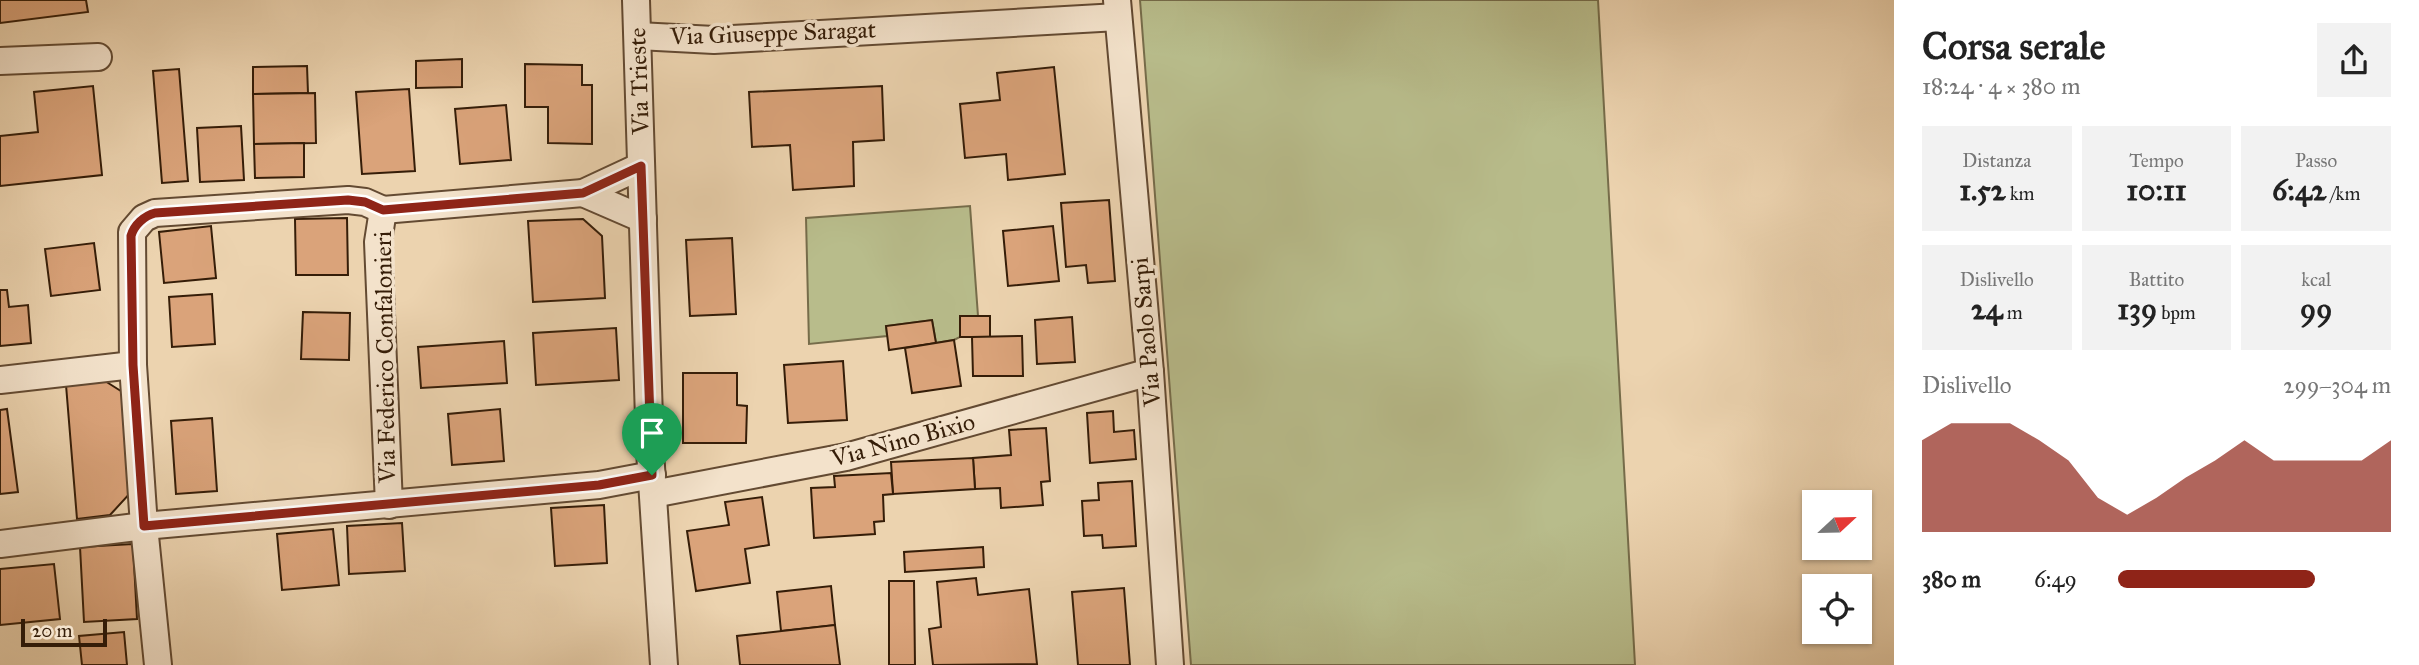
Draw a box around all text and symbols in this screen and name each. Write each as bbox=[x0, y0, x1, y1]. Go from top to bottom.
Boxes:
street label: Via Giuseppe Saragat bbox=[668, 14, 877, 52]
text: Corsa serale bbox=[1922, 23, 2106, 69]
button: share bbox=[2317, 23, 2391, 97]
street label: Via Trieste bbox=[622, 27, 656, 136]
text: 18:24 · 4 × 380 m bbox=[1922, 72, 2080, 100]
text: Distanza bbox=[1962, 149, 2031, 172]
text: Tempo bbox=[2129, 149, 2184, 172]
text: Passo bbox=[2295, 149, 2337, 172]
text: 1.52 bbox=[1959, 172, 2006, 208]
text: 10:11 bbox=[2126, 172, 2187, 208]
text: 6:42 bbox=[2272, 172, 2326, 208]
text: km bbox=[2006, 182, 2034, 205]
text: /km bbox=[2326, 182, 2360, 205]
street label: Via Federico Confalonieri bbox=[368, 230, 402, 484]
street label: Via Paolo Sarpi bbox=[1125, 256, 1168, 409]
text: Dislivello bbox=[1960, 268, 2034, 291]
text: Battito bbox=[2129, 268, 2184, 291]
text: kcal bbox=[2301, 268, 2331, 291]
text: 24 bbox=[1971, 291, 2003, 327]
text: 139 bbox=[2117, 291, 2157, 327]
text: 99 bbox=[2300, 291, 2332, 327]
text: m bbox=[2003, 301, 2023, 324]
text: bpm bbox=[2157, 301, 2196, 324]
text: Dislivello bbox=[1922, 371, 2012, 399]
text: 299–304 m bbox=[2283, 371, 2391, 399]
pin bbox=[622, 403, 682, 475]
street label: Via Nino Bixio bbox=[827, 406, 978, 474]
icon: arrive bbox=[633, 414, 671, 452]
north arrow bbox=[1802, 490, 1872, 560]
map controls bbox=[1802, 490, 1872, 644]
text: 380 m bbox=[1922, 565, 1981, 593]
text: 6:49 bbox=[2034, 565, 2077, 593]
button: locate bbox=[1802, 574, 1872, 644]
scale bar bbox=[21, 616, 107, 648]
text: 20 m bbox=[32, 619, 73, 642]

